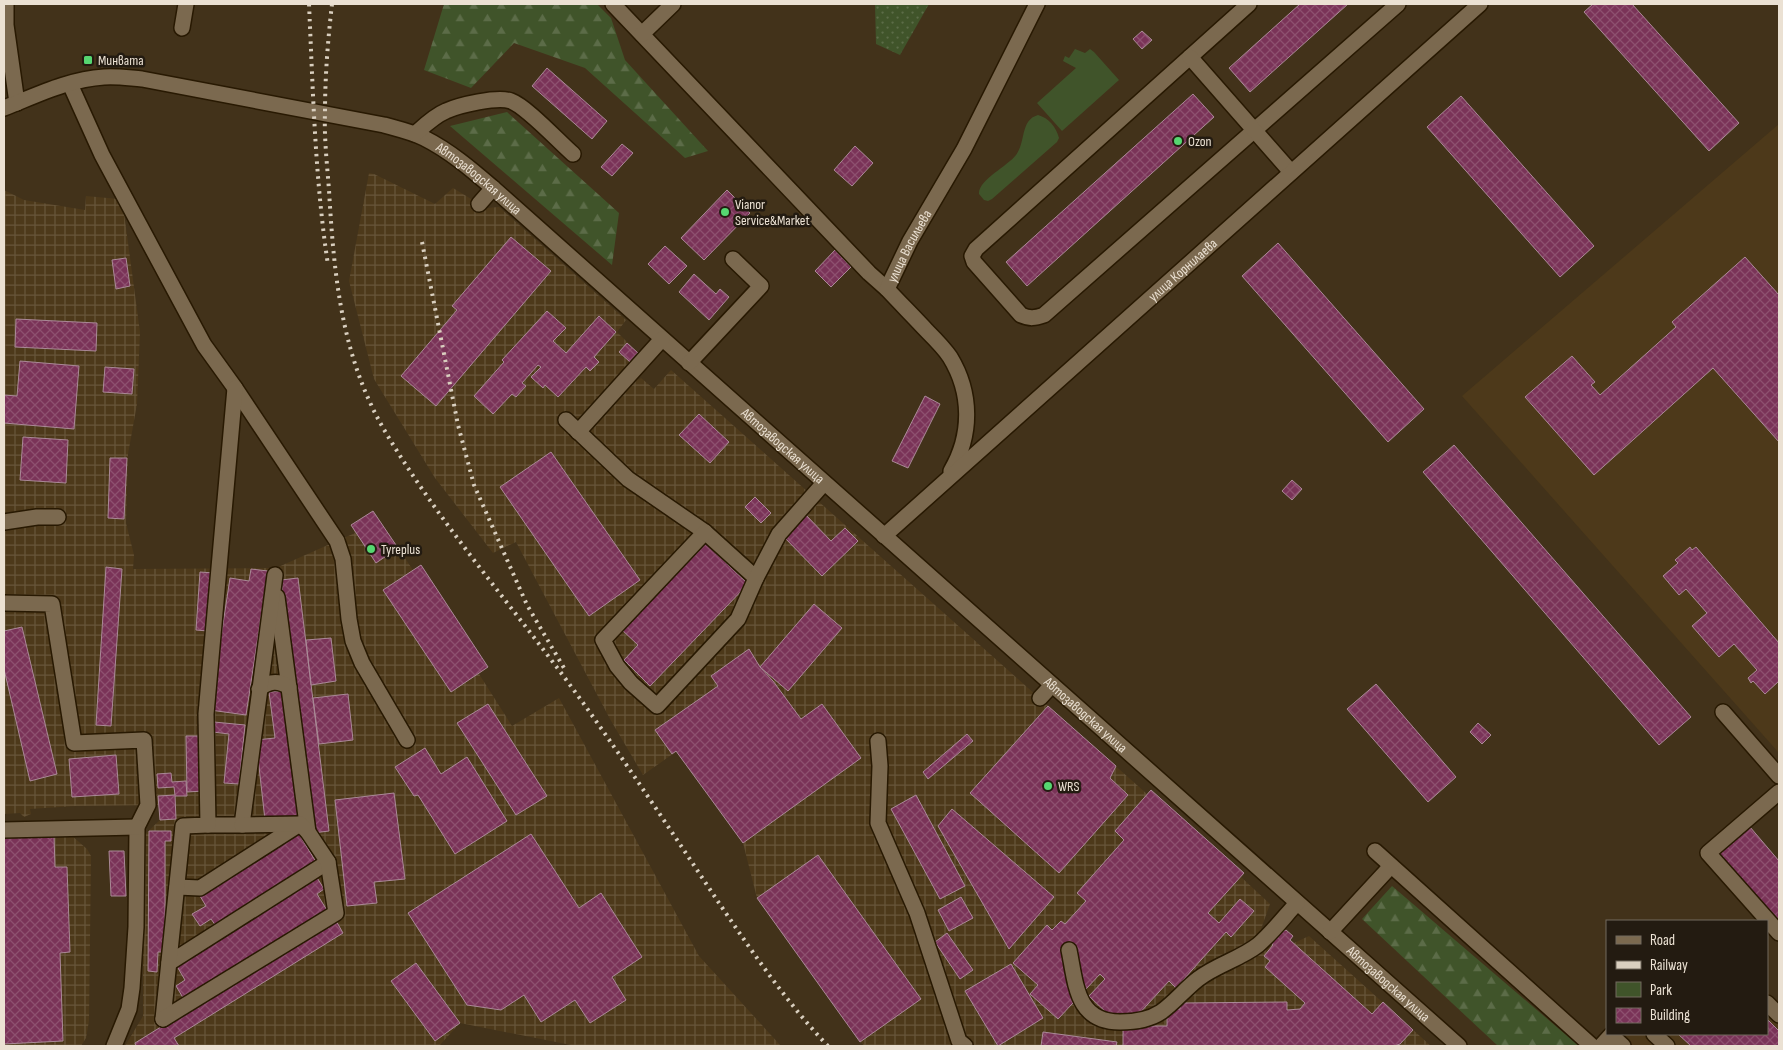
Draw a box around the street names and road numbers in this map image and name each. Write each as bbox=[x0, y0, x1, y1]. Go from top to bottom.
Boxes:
street label: Автозаводская улица bbox=[432, 138, 525, 218]
street label: улица Васильева bbox=[883, 207, 936, 285]
street label: улица Корнилаева bbox=[1145, 235, 1221, 305]
street label: Автозаводская улица bbox=[737, 404, 828, 487]
street label: Автозаводская улица bbox=[1040, 673, 1131, 756]
street label: Автозаводская улица bbox=[1342, 942, 1433, 1025]

